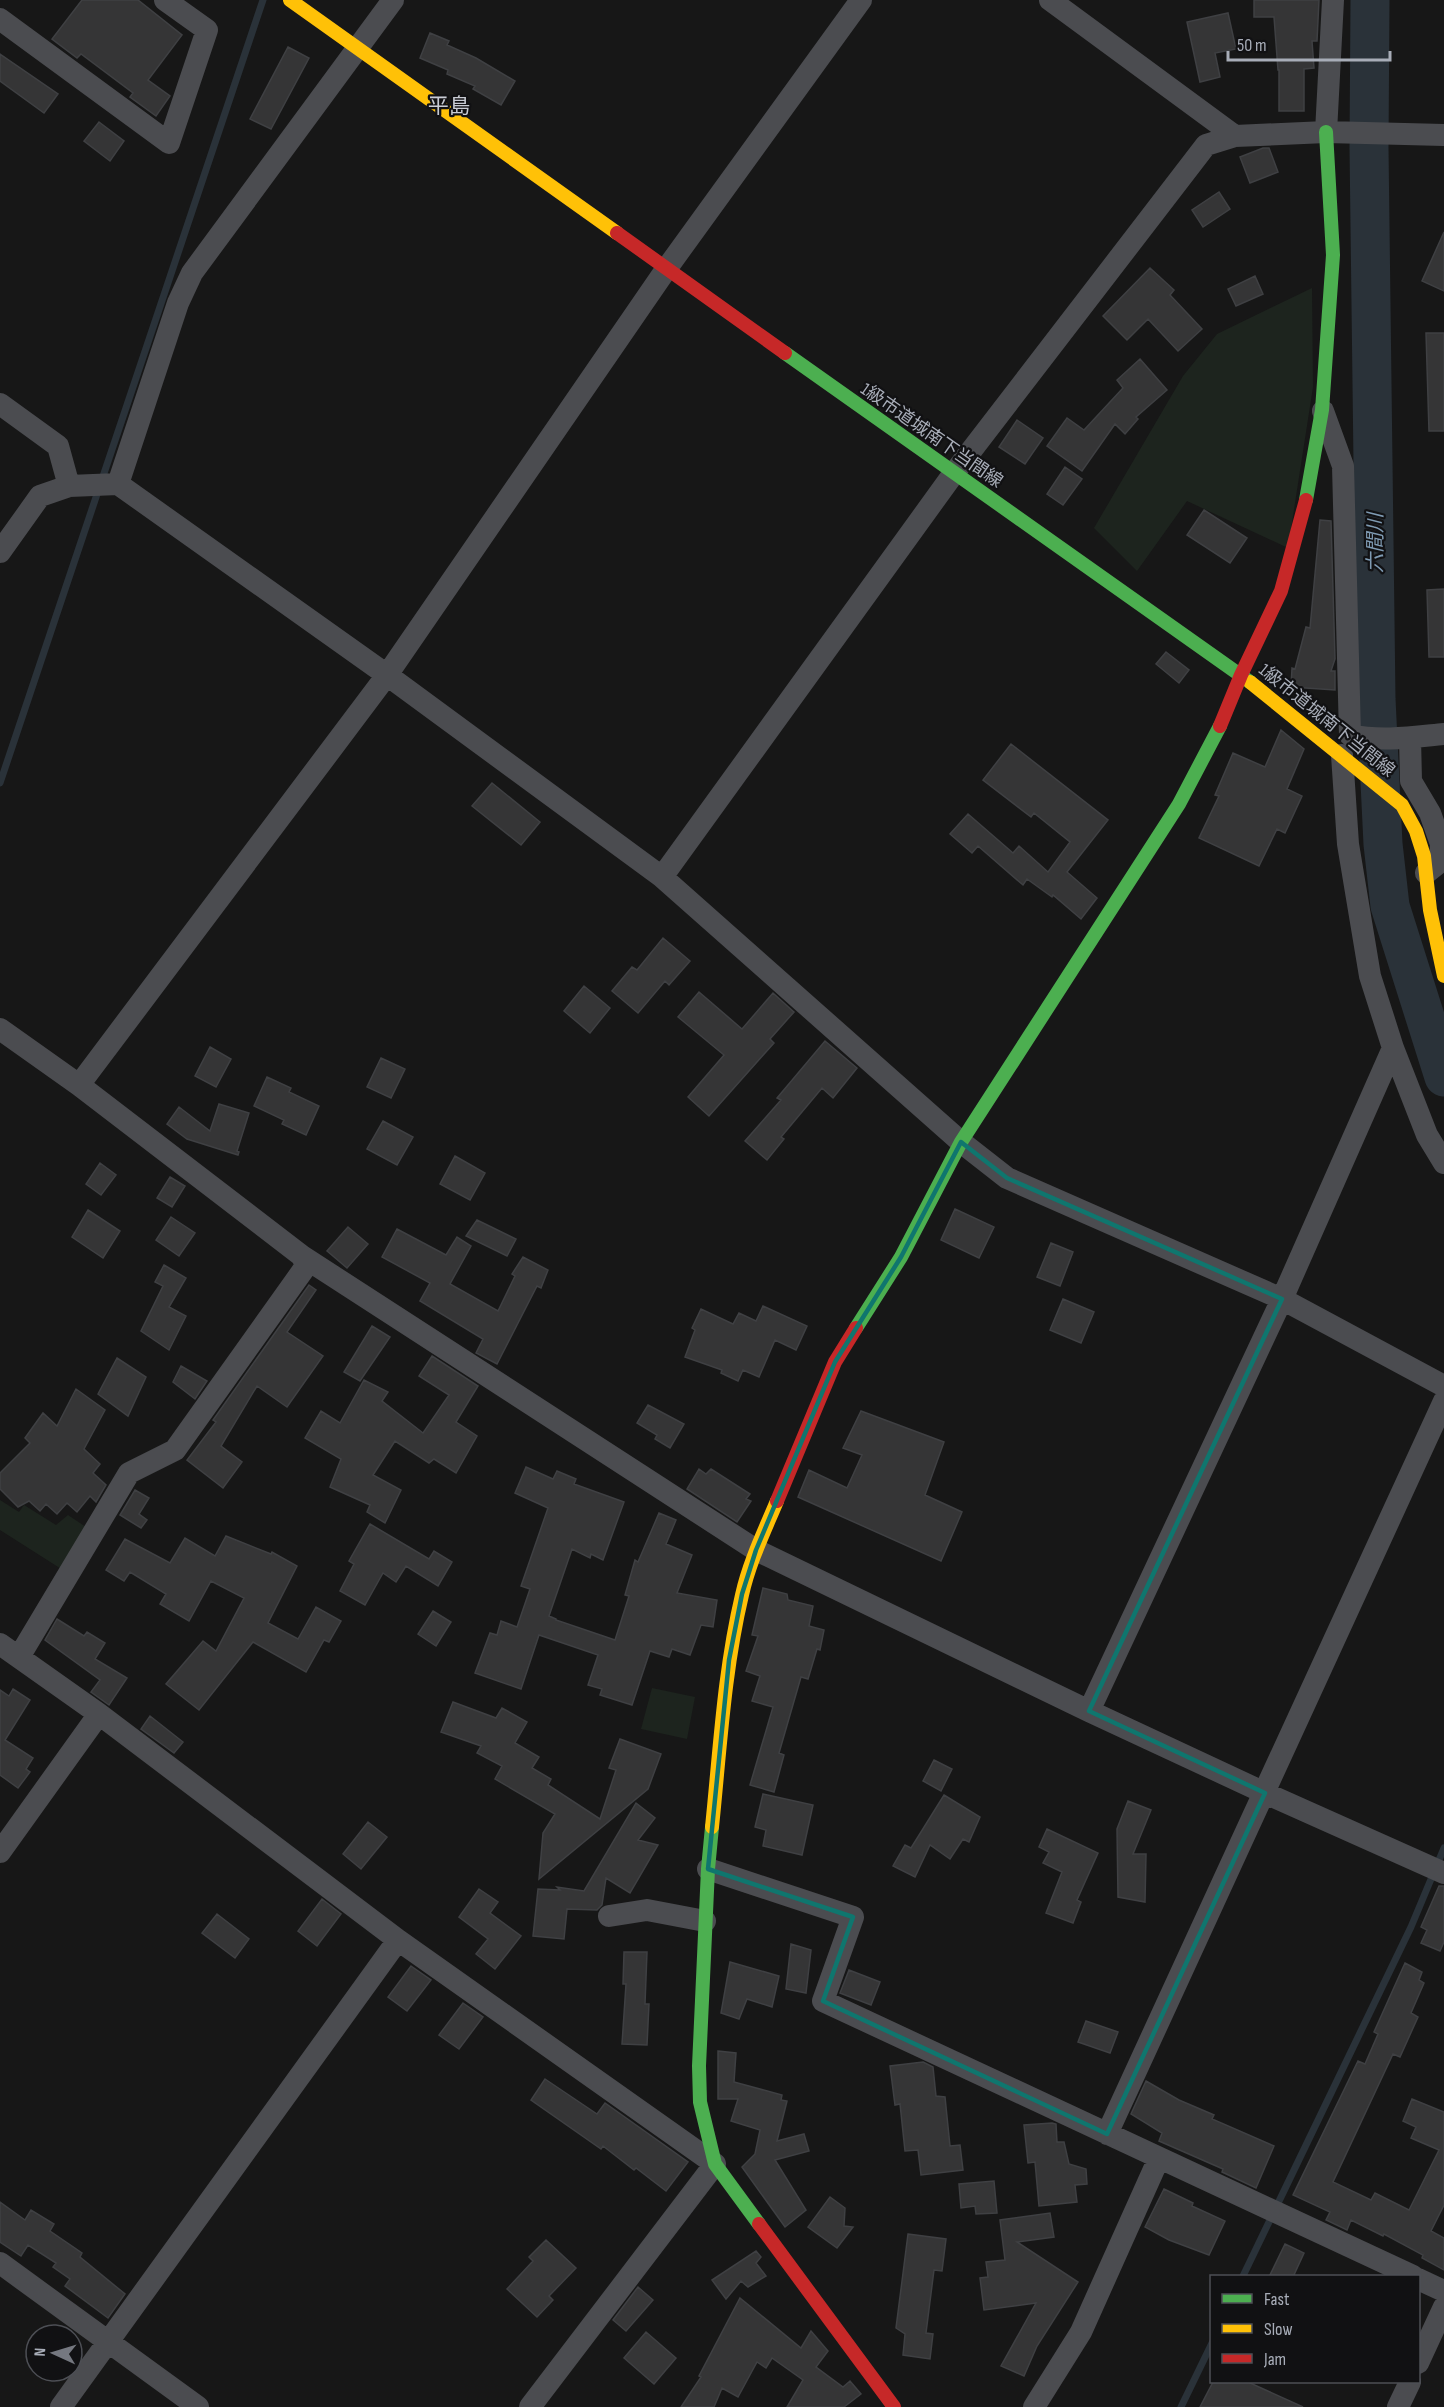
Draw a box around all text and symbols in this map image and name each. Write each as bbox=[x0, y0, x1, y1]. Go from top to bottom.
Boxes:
scale bar bbox=[1228, 24, 1390, 62]
text: 50 m bbox=[1237, 35, 1267, 56]
district label: 平島 bbox=[428, 94, 470, 119]
street label: 1級市道城南下当間線 bbox=[857, 379, 1007, 492]
water label: 六間川 bbox=[1364, 511, 1388, 573]
street label: 1級市道城南下当間線 bbox=[1255, 659, 1399, 782]
legend bbox=[1210, 2275, 1420, 2383]
text: Fast bbox=[1264, 2289, 1290, 2310]
text: Slow bbox=[1264, 2319, 1293, 2340]
north arrow bbox=[24, 2323, 84, 2383]
text: N bbox=[31, 2347, 50, 2357]
text: Jam bbox=[1263, 2349, 1286, 2370]

